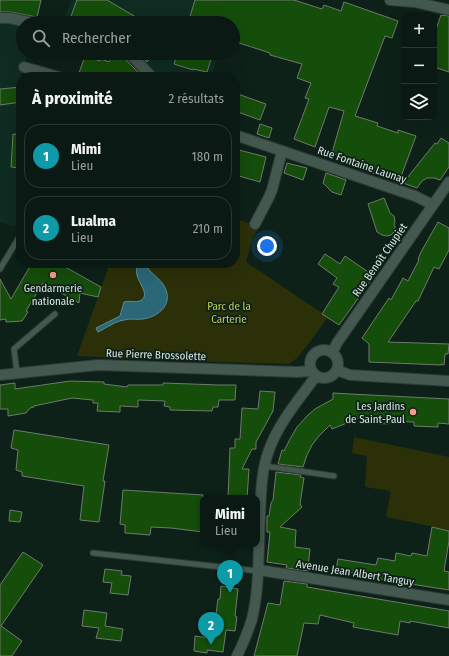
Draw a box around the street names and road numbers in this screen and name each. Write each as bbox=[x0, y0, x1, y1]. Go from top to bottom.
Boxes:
street label: Rue Fontaine Launay bbox=[316, 144, 408, 186]
street label: Rue Benoît Chupiet bbox=[350, 221, 410, 299]
street label: Rue Pierre Brossolette bbox=[106, 347, 206, 363]
street label: Avenue Jean Albert Tanguy bbox=[295, 557, 415, 589]

